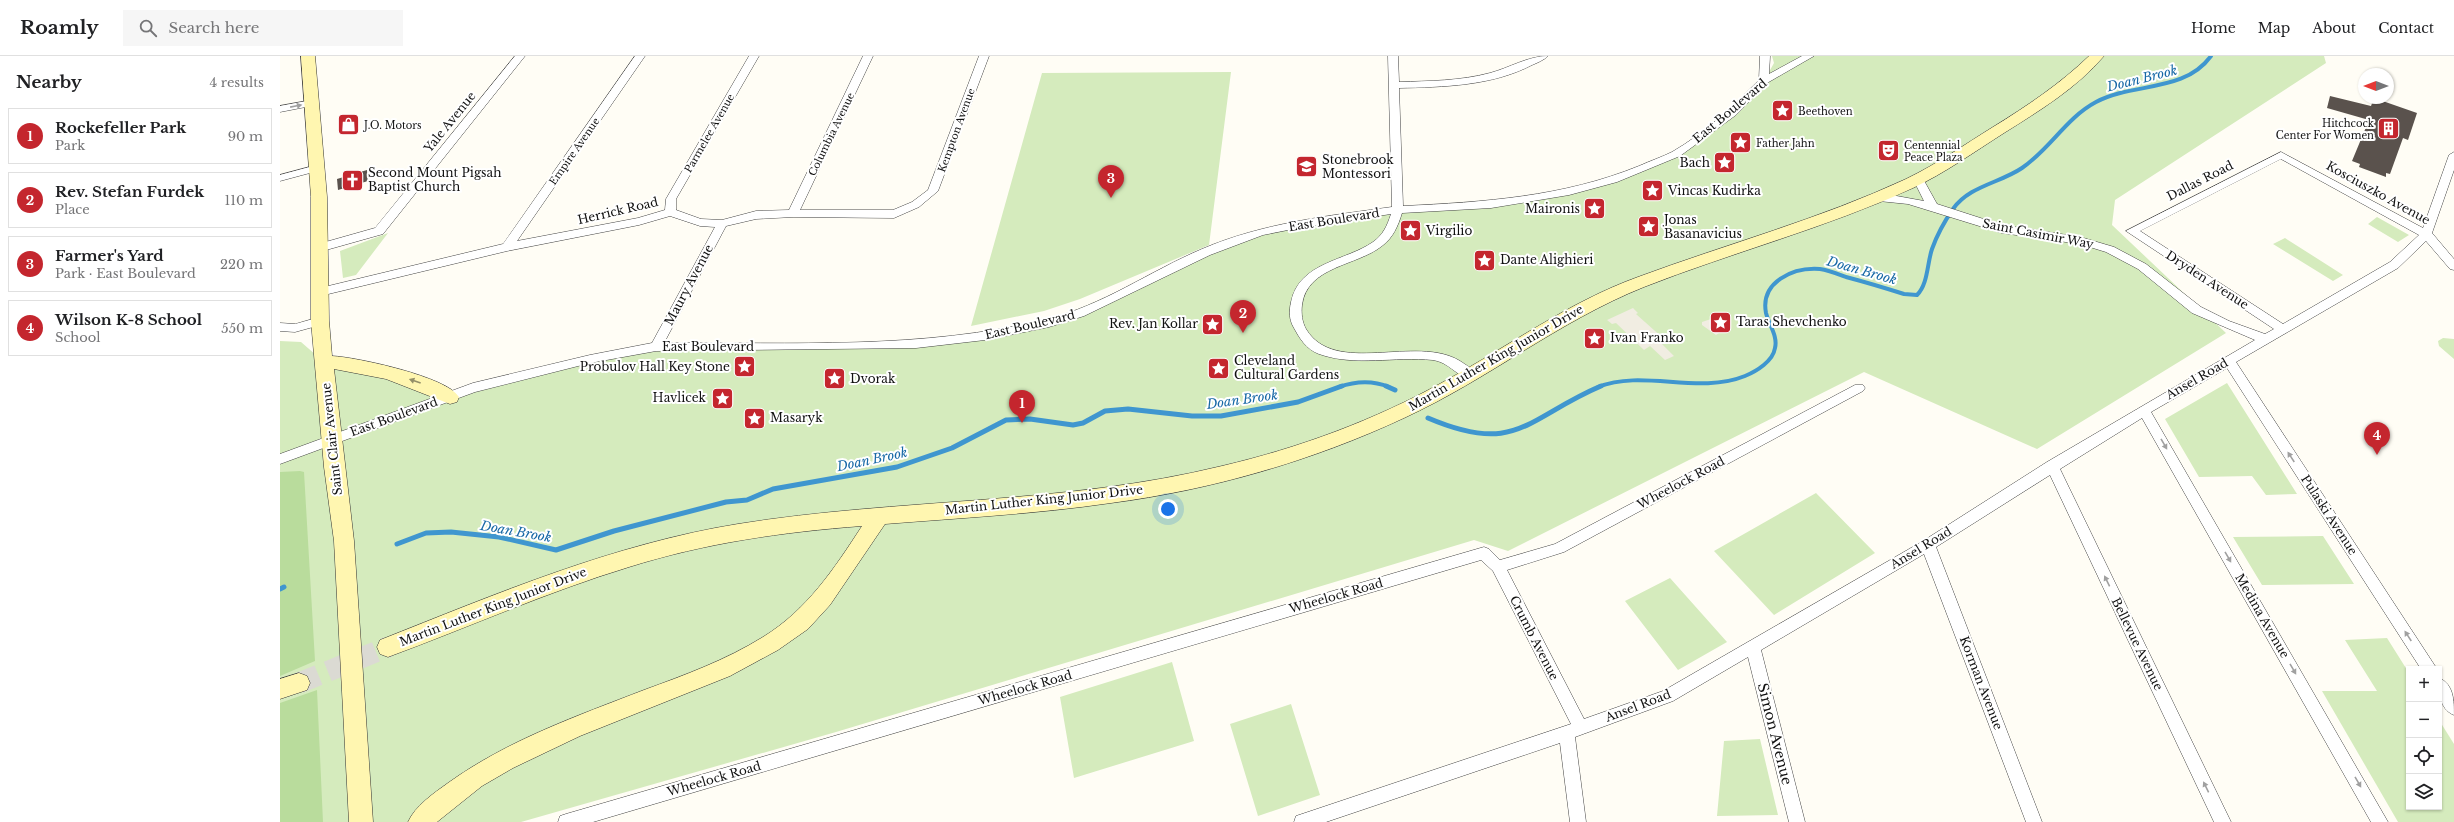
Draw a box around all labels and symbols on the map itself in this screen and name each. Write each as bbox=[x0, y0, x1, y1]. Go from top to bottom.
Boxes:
water label: Doan Brook bbox=[2104, 61, 2179, 96]
north arrow bbox=[2358, 68, 2394, 104]
street label: East Boulevard bbox=[1690, 75, 1770, 146]
street label: Kempton Avenue bbox=[935, 86, 978, 174]
street label: Yale Avenue bbox=[420, 88, 479, 156]
street label: Columbia Avenue bbox=[806, 90, 857, 178]
street label: Parmelee Avenue bbox=[682, 91, 737, 175]
place icon: Beethoven bbox=[1769, 98, 1795, 124]
one-way arrow bbox=[290, 103, 302, 109]
place label: Beethoven bbox=[1798, 105, 1853, 118]
shop icon: J.O. Motors bbox=[336, 112, 362, 138]
street label: Empire Avenue bbox=[546, 115, 603, 187]
building icon: Hitchcock Center For Women bbox=[2376, 116, 2402, 142]
place label: Hitchcock Center For Women bbox=[2276, 117, 2375, 142]
place label: J.O. Motors bbox=[362, 119, 422, 132]
place icon: Father Jahn bbox=[1728, 130, 1754, 156]
place label: Father Jahn bbox=[1756, 137, 1815, 150]
theatre icon: Centennial Peace Plaza bbox=[1876, 138, 1902, 164]
place label: Centennial Peace Plaza bbox=[1904, 139, 1963, 164]
place icon: Bach bbox=[1712, 150, 1738, 176]
place label: Stonebrook Montessori bbox=[1322, 152, 1394, 181]
school or university icon: Stonebrook Montessori bbox=[1294, 154, 1320, 180]
place label: Bach bbox=[1679, 155, 1710, 170]
street label: Dallas Road bbox=[2164, 157, 2235, 204]
street label: Kosciuszko Avenue bbox=[2324, 158, 2433, 227]
place label: Second Mount Pigsah Baptist Church bbox=[368, 165, 501, 194]
pin: 3 bbox=[1098, 165, 1124, 198]
church icon: Second Mount Pigsah Baptist Church bbox=[340, 167, 366, 193]
place icon: Vincas Kudirka bbox=[1639, 178, 1665, 204]
place label: Vincas Kudirka bbox=[1667, 183, 1761, 198]
street label: Herrick Road bbox=[576, 194, 660, 227]
place icon: Maironis bbox=[1582, 196, 1608, 222]
place label: Maironis bbox=[1525, 201, 1580, 216]
street label: East Boulevard bbox=[1287, 205, 1381, 234]
place label: Jonas Basanavicius bbox=[1662, 212, 1742, 241]
place icon: Jonas Basanavicius bbox=[1635, 214, 1661, 240]
street label: Saint Casimir Way bbox=[1981, 215, 2095, 252]
place icon: Virgilio bbox=[1398, 218, 1424, 244]
place label: Virgilio bbox=[1425, 223, 1472, 238]
street label: Maury Avenue bbox=[661, 242, 716, 328]
place icon: Dante Alighieri bbox=[1471, 247, 1497, 273]
street label: Dryden Avenue bbox=[2163, 247, 2252, 312]
place label: Dante Alighieri bbox=[1500, 252, 1593, 267]
water label: Doan Brook bbox=[1824, 252, 1899, 289]
pin: 2 bbox=[1230, 300, 1256, 333]
street label: Martin Luther King Junior Drive bbox=[1406, 301, 1586, 414]
street label: East Boulevard bbox=[983, 307, 1076, 342]
place icon: Taras Shevchenko bbox=[1708, 309, 1734, 335]
place icon: Rev. Jan Kollar bbox=[1200, 311, 1226, 337]
place label: Taras Shevchenko bbox=[1736, 314, 1847, 329]
place label: Rev. Jan Kollar bbox=[1109, 316, 1198, 331]
place icon: Ivan Franko bbox=[1581, 325, 1607, 351]
place label: Ivan Franko bbox=[1610, 330, 1684, 345]
street label: East Boulevard bbox=[662, 339, 754, 354]
place label: Cleveland Cultural Gardens bbox=[1234, 353, 1339, 382]
place icon: Probulov Hall Key Stone bbox=[732, 354, 758, 380]
place icon: Cleveland Cultural Gardens bbox=[1206, 355, 1232, 381]
street label: Ansel Road bbox=[2162, 355, 2230, 403]
place label: Probulov Hall Key Stone bbox=[580, 359, 730, 374]
place icon: Dvorak bbox=[821, 366, 847, 392]
place label: Dvorak bbox=[850, 371, 896, 386]
one-way arrow bbox=[408, 377, 420, 383]
street label: Saint Clair Avenue bbox=[318, 382, 345, 496]
place icon: Havlicek bbox=[709, 385, 735, 411]
water label: Doan Brook bbox=[1204, 386, 1279, 413]
place label: Havlicek bbox=[653, 390, 707, 405]
pin: 1 bbox=[1009, 390, 1035, 423]
street label: East Boulevard bbox=[348, 394, 440, 439]
place icon: Masaryk bbox=[741, 405, 767, 431]
place label: Masaryk bbox=[770, 410, 823, 425]
pin: 4 bbox=[2364, 422, 2390, 455]
one-way arrow bbox=[2160, 438, 2167, 450]
water label: Doan Brook bbox=[834, 444, 909, 475]
one-way arrow bbox=[2288, 451, 2295, 462]
street label: Wheelock Road bbox=[1633, 453, 1727, 512]
street label: Pulaski Avenue bbox=[2298, 472, 2361, 558]
street label: Martin Luther King Junior Drive bbox=[944, 482, 1144, 517]
your location bbox=[1158, 499, 1178, 519]
water label: Doan Brook bbox=[478, 517, 553, 546]
street label: Ansel Road bbox=[1886, 523, 1954, 572]
one-way arrow bbox=[2225, 551, 2232, 563]
street label: Martin Luther King Junior Drive bbox=[397, 564, 589, 649]
street label: Medina Avenue bbox=[2232, 571, 2293, 661]
street label: Wheelock Road bbox=[1286, 575, 1385, 616]
one-way arrow bbox=[2104, 576, 2110, 587]
street label: Crumb Avenue bbox=[1507, 593, 1562, 683]
street label: Bellevue Avenue bbox=[2108, 595, 2166, 693]
one-way arrow bbox=[2404, 630, 2411, 642]
street label: Korman Avenue bbox=[1957, 634, 2006, 732]
one-way arrow bbox=[2290, 663, 2297, 675]
street label: Wheelock Road bbox=[975, 667, 1074, 708]
street label: Simon Avenue bbox=[1754, 681, 1796, 787]
street label: Ansel Road bbox=[1602, 686, 1673, 725]
street label: Wheelock Road bbox=[664, 758, 763, 799]
one-way arrow bbox=[2354, 776, 2361, 788]
one-way arrow bbox=[2203, 781, 2209, 793]

